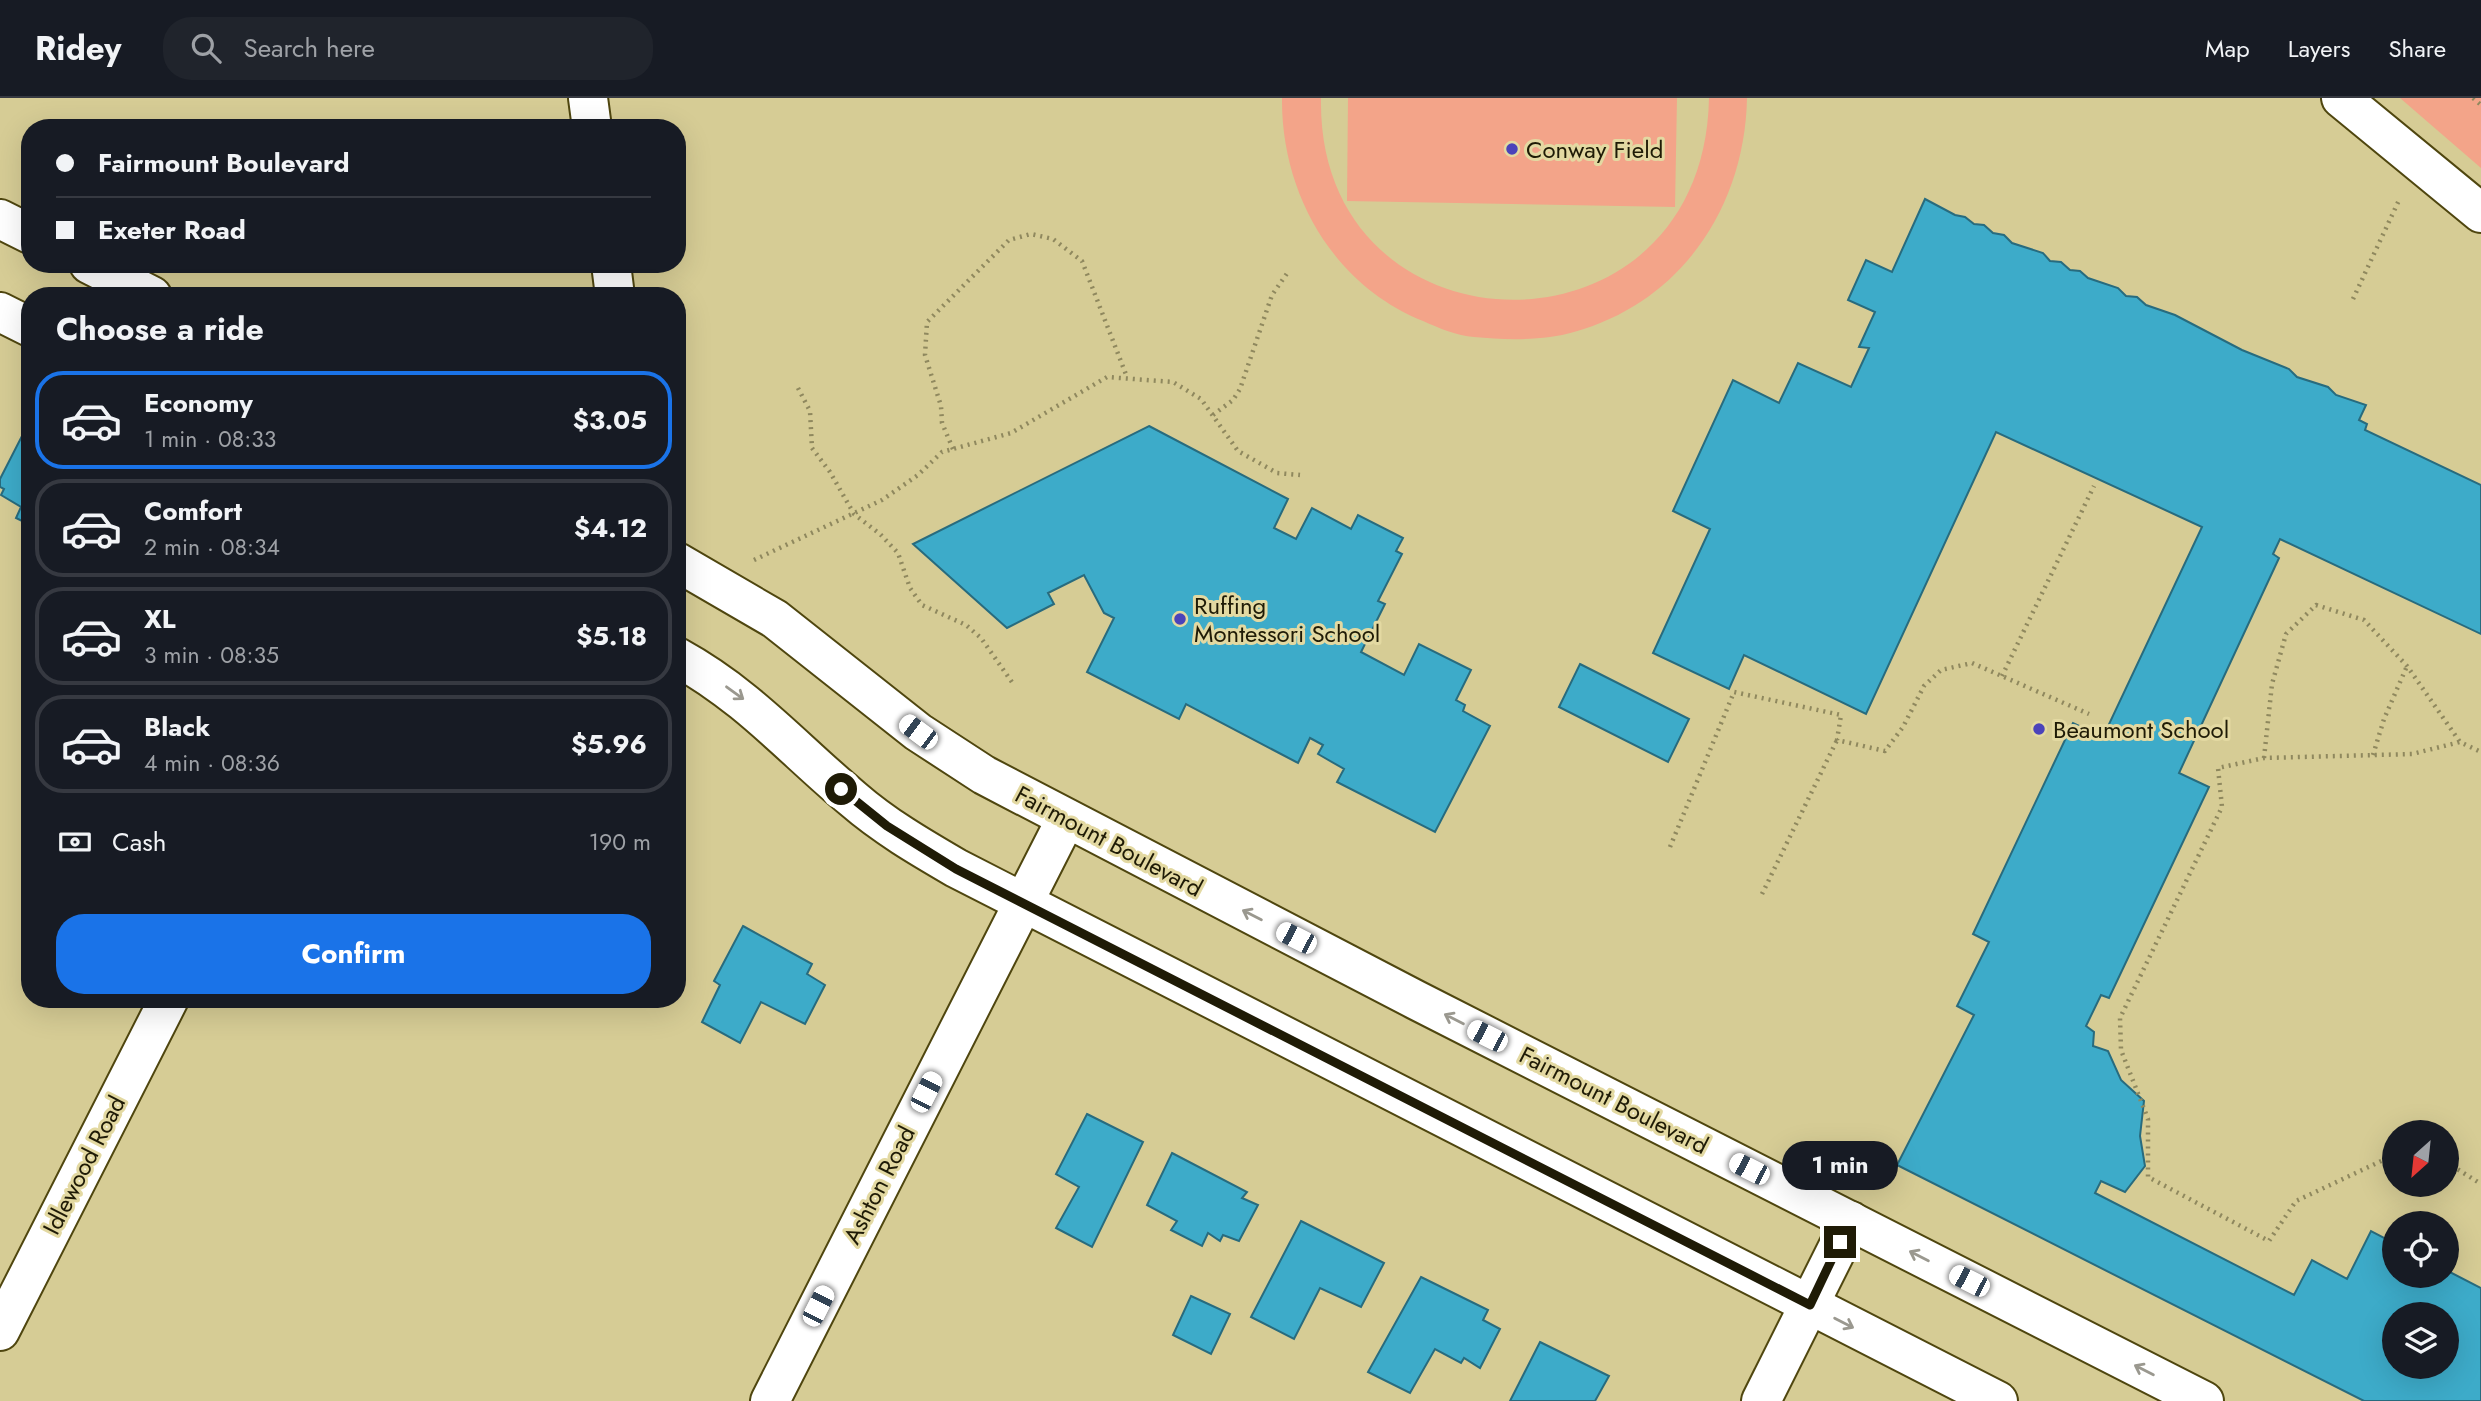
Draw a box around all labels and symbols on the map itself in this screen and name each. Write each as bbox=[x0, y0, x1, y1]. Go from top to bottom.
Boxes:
place label: Conway Field bbox=[1526, 132, 1663, 167]
marker: Conway Field bbox=[1504, 141, 1520, 157]
place label: Ruffing Montessori School bbox=[1194, 588, 1380, 651]
marker: Ruffing Montessori School bbox=[1172, 611, 1188, 627]
one-way arrow bbox=[725, 686, 744, 700]
car bbox=[895, 711, 942, 753]
place label: Beaumont School bbox=[2053, 712, 2229, 747]
marker: Beaumont School bbox=[2031, 721, 2047, 737]
route start bbox=[825, 773, 857, 805]
street label: Fairmount Boulevard bbox=[1009, 777, 1209, 905]
one-way arrow bbox=[1242, 908, 1263, 922]
car bbox=[1273, 919, 1320, 957]
one-way arrow bbox=[1444, 1012, 1465, 1026]
car bbox=[1464, 1017, 1511, 1055]
street label: Fairmount Boulevard bbox=[1513, 1037, 1715, 1163]
car bbox=[908, 1069, 945, 1115]
street label: Idlewood Road bbox=[34, 1089, 134, 1241]
street label: Ashton Road bbox=[834, 1120, 924, 1250]
north arrow bbox=[2382, 1120, 2459, 1197]
callout: 1 min bbox=[1782, 1140, 1898, 1190]
car bbox=[1726, 1150, 1773, 1188]
route end bbox=[1824, 1226, 1856, 1258]
one-way arrow bbox=[1909, 1248, 1930, 1262]
car bbox=[1946, 1262, 1993, 1300]
car bbox=[800, 1283, 837, 1329]
one-way arrow bbox=[1833, 1316, 1854, 1330]
one-way arrow bbox=[2134, 1363, 2155, 1377]

